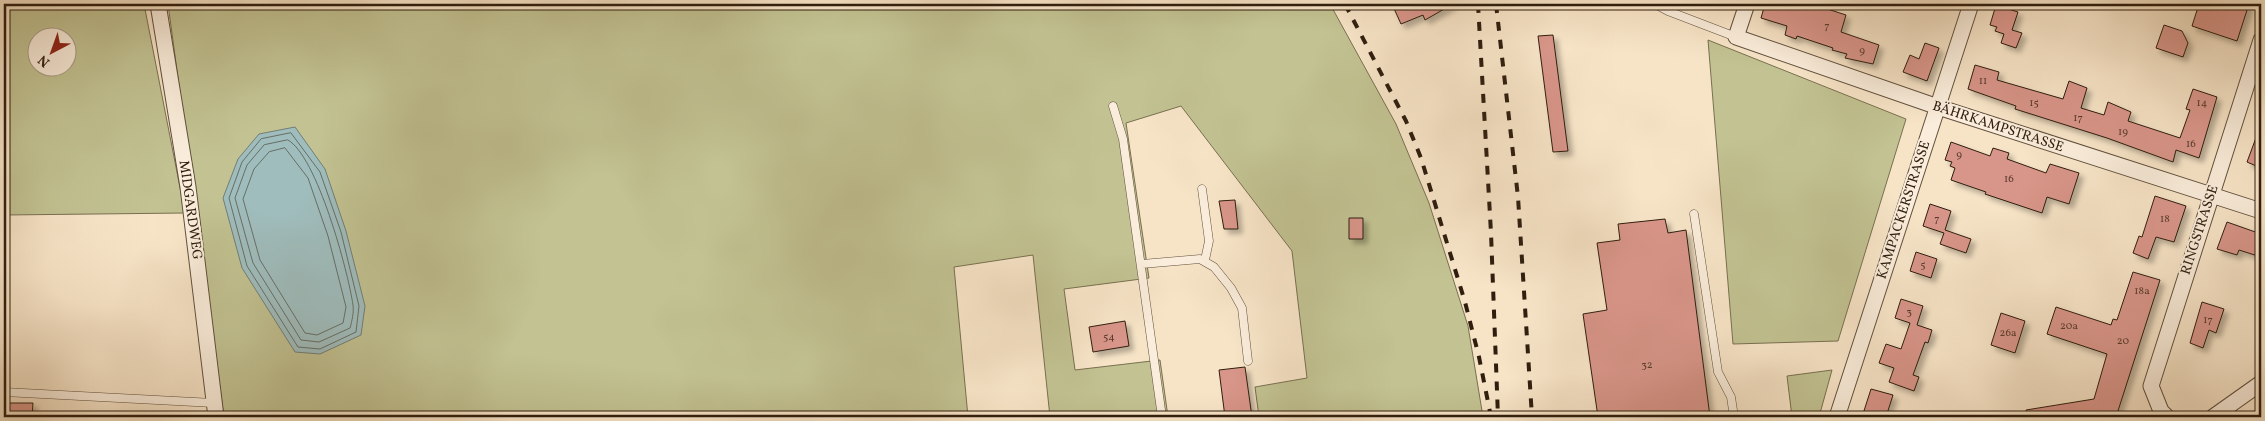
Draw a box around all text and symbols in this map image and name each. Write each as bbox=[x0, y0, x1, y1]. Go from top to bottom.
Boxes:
house number: 7 bbox=[1824, 19, 1830, 34]
north arrow bbox=[28, 28, 78, 78]
house number: 9 bbox=[1859, 44, 1865, 59]
text: N bbox=[34, 50, 55, 71]
house number: 11 bbox=[1979, 74, 1987, 89]
house number: 15 bbox=[2029, 96, 2039, 111]
house number: 14 bbox=[2197, 96, 2208, 111]
street label: BÄHRKAMPSTRASSE bbox=[1930, 97, 2066, 157]
house number: 17 bbox=[2073, 111, 2083, 126]
house number: 19 bbox=[2118, 125, 2128, 140]
house number: 16 bbox=[2186, 137, 2196, 152]
street label: KAMPACKERSTRASSE bbox=[1873, 138, 1935, 282]
house number: 9 bbox=[1956, 148, 1962, 163]
street label: MIDGARDWEG bbox=[174, 159, 206, 261]
house number: 16 bbox=[2004, 172, 2014, 187]
street label: RINGSTRASSE bbox=[2177, 183, 2223, 277]
house number: 7 bbox=[1934, 212, 1940, 227]
house number: 18 bbox=[2160, 212, 2170, 227]
house number: 5 bbox=[1920, 258, 1926, 273]
house number: 18a bbox=[2134, 284, 2150, 299]
house number: 3 bbox=[1906, 305, 1912, 320]
house number: 17 bbox=[2203, 313, 2213, 328]
house number: 20a bbox=[2060, 319, 2078, 334]
house number: 26a bbox=[2000, 326, 2017, 341]
house number: 54 bbox=[1103, 330, 1115, 345]
house number: 20 bbox=[2117, 334, 2130, 349]
house number: 32 bbox=[1641, 358, 1653, 373]

